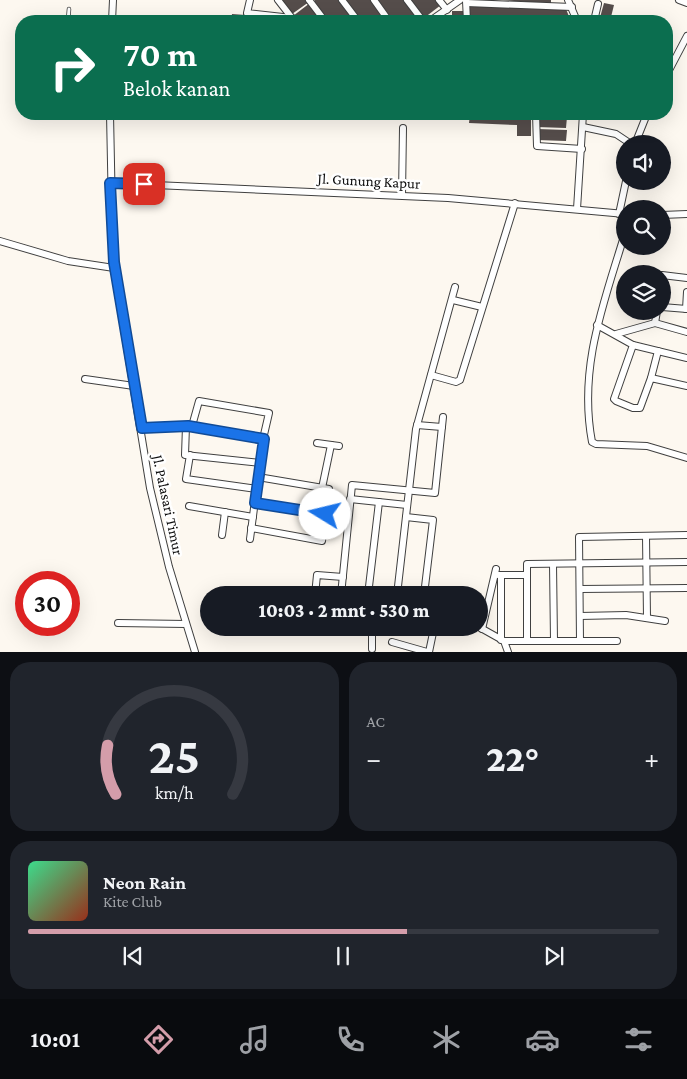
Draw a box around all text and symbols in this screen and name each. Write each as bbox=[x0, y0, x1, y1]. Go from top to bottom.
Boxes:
icon: right bbox=[40, 35, 105, 100]
text: 70 m bbox=[123, 35, 197, 74]
text: Belok kanan bbox=[123, 76, 230, 101]
map controls bbox=[616, 135, 671, 320]
button: sound bbox=[616, 135, 671, 190]
pin bbox=[123, 163, 165, 205]
icon: arrive bbox=[130, 170, 158, 198]
street label: Jl. Gunung Kapur bbox=[315, 170, 421, 193]
button: search bbox=[616, 200, 671, 255]
button: layers bbox=[616, 265, 671, 320]
street label: Jl. Palasari Timur bbox=[148, 451, 187, 558]
position arrow bbox=[298, 487, 350, 539]
speed limit sign: 30 bbox=[15, 571, 80, 636]
text: 10:03 · 2 mnt · 530 m bbox=[259, 600, 429, 621]
text: AC bbox=[367, 713, 385, 730]
text: 25 bbox=[148, 726, 200, 784]
text: 22° bbox=[486, 737, 540, 779]
text: − bbox=[367, 743, 381, 774]
text: + bbox=[644, 743, 659, 774]
text: km/h bbox=[155, 783, 194, 803]
text: Neon Rain bbox=[103, 872, 186, 893]
text: Kite Club bbox=[103, 893, 162, 910]
icon: previous bbox=[119, 942, 147, 970]
icon: pause bbox=[329, 942, 357, 970]
icon: next bbox=[540, 942, 568, 970]
icon: directions bbox=[141, 1022, 176, 1057]
icon: music bbox=[237, 1022, 272, 1057]
icon: phone bbox=[333, 1022, 368, 1057]
icon: climate bbox=[429, 1022, 464, 1057]
icon: car bbox=[525, 1022, 560, 1057]
icon: filters bbox=[621, 1022, 656, 1057]
text: 10:01 bbox=[31, 1027, 80, 1052]

